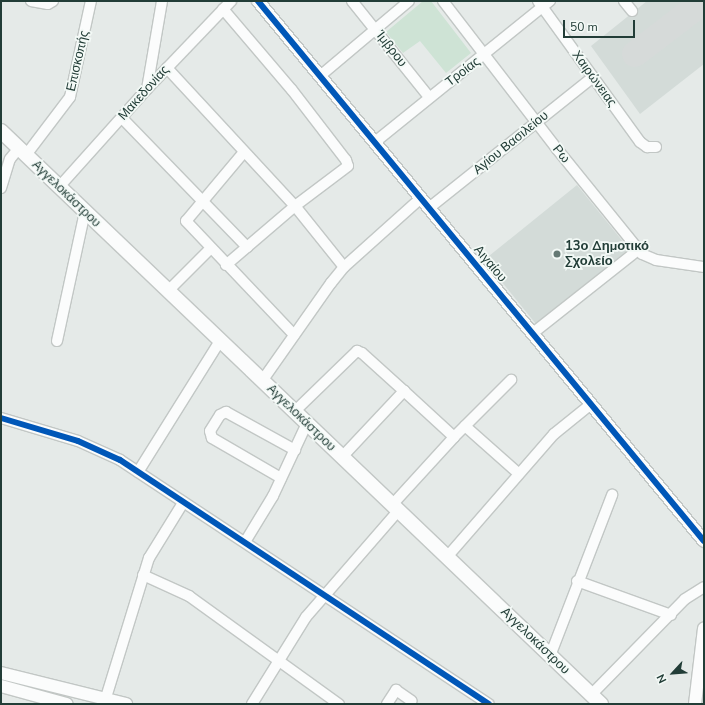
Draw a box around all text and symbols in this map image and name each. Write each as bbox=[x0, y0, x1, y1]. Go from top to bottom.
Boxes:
scale bar bbox=[565, 12, 637, 38]
text: 50 m bbox=[570, 19, 598, 35]
street label: Ίμβρου bbox=[372, 28, 410, 70]
street label: Επισκοπής bbox=[63, 29, 93, 93]
street label: Χαιρώνειας bbox=[568, 48, 620, 110]
street label: Τροίας bbox=[443, 54, 483, 90]
street label: Μακεδονίας bbox=[115, 62, 173, 124]
street label: Αγίου Βασιλείου bbox=[470, 108, 552, 178]
street label: Ρω bbox=[549, 142, 573, 166]
street label: Αγγελοκάστρου bbox=[28, 157, 104, 231]
place label: 13ο Δημοτικό Σχολείο bbox=[565, 239, 649, 270]
street label: Αιγαίου bbox=[470, 243, 510, 285]
marker: 13ο Δημοτικό Σχολείο bbox=[552, 249, 562, 259]
street label: Αγγελοκάστρου bbox=[263, 381, 339, 455]
street label: Αγγελοκάστρου bbox=[497, 604, 573, 678]
north arrow bbox=[653, 653, 693, 693]
text: N bbox=[653, 671, 670, 685]

